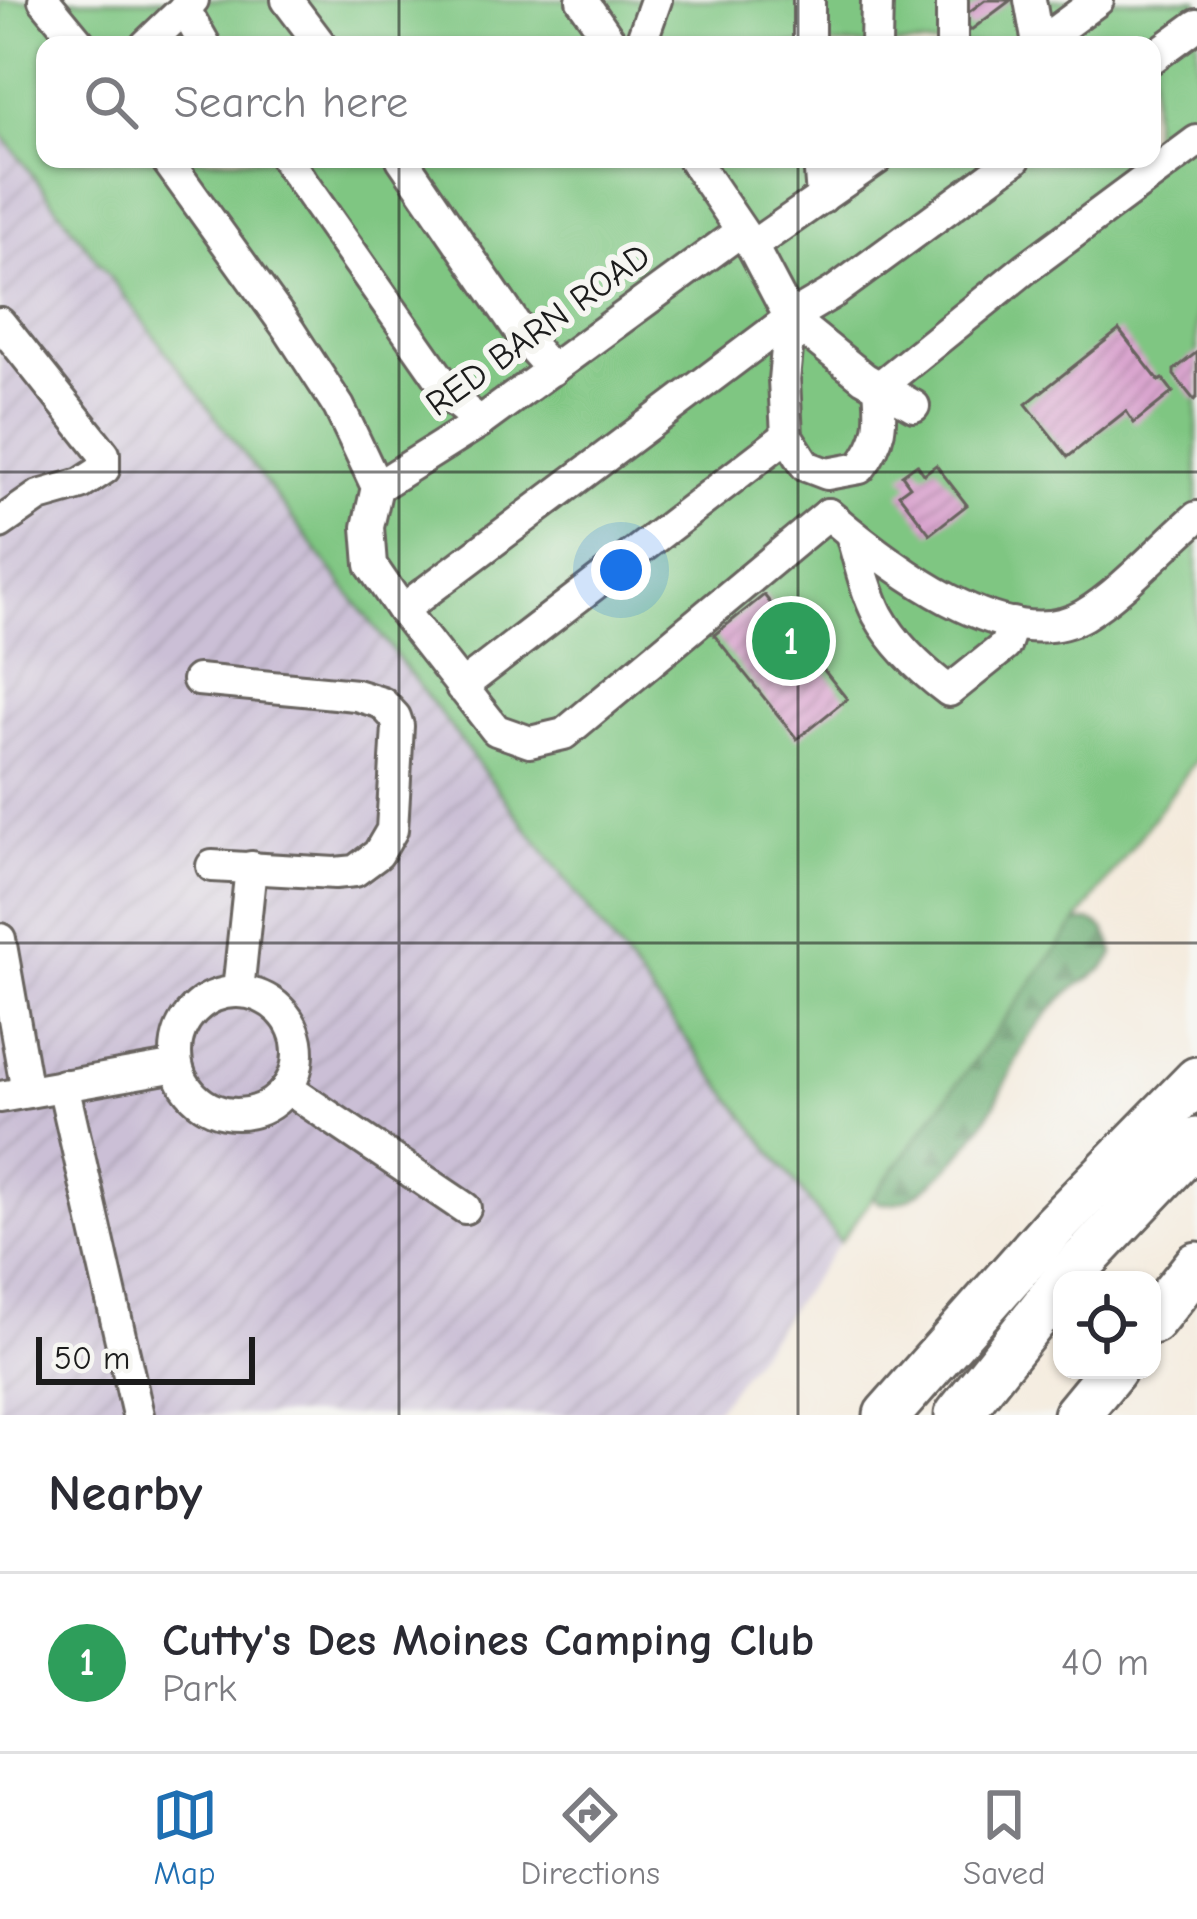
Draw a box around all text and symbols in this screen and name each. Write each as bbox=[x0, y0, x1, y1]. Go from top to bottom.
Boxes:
search box bbox=[36, 36, 1161, 168]
icon: search bbox=[78, 69, 144, 135]
text: Search here bbox=[174, 76, 408, 128]
street label: RED BARN ROAD bbox=[418, 235, 658, 425]
your location bbox=[591, 540, 651, 600]
pin: 1 bbox=[752, 596, 830, 686]
map controls bbox=[1053, 1271, 1161, 1379]
button: locate bbox=[1053, 1271, 1161, 1379]
scale bar bbox=[36, 1331, 255, 1384]
text: 50 m bbox=[54, 1339, 130, 1377]
text: Nearby bbox=[48, 1464, 202, 1523]
text: Cutty's Des Moines Camping Club bbox=[162, 1614, 814, 1666]
text: 1 bbox=[79, 1640, 95, 1685]
text: 40 m bbox=[1061, 1640, 1149, 1685]
text: Park bbox=[162, 1666, 237, 1711]
tab: Map bbox=[152, 1782, 218, 1892]
tab: Directions bbox=[521, 1782, 660, 1892]
tab: Saved bbox=[963, 1782, 1045, 1892]

